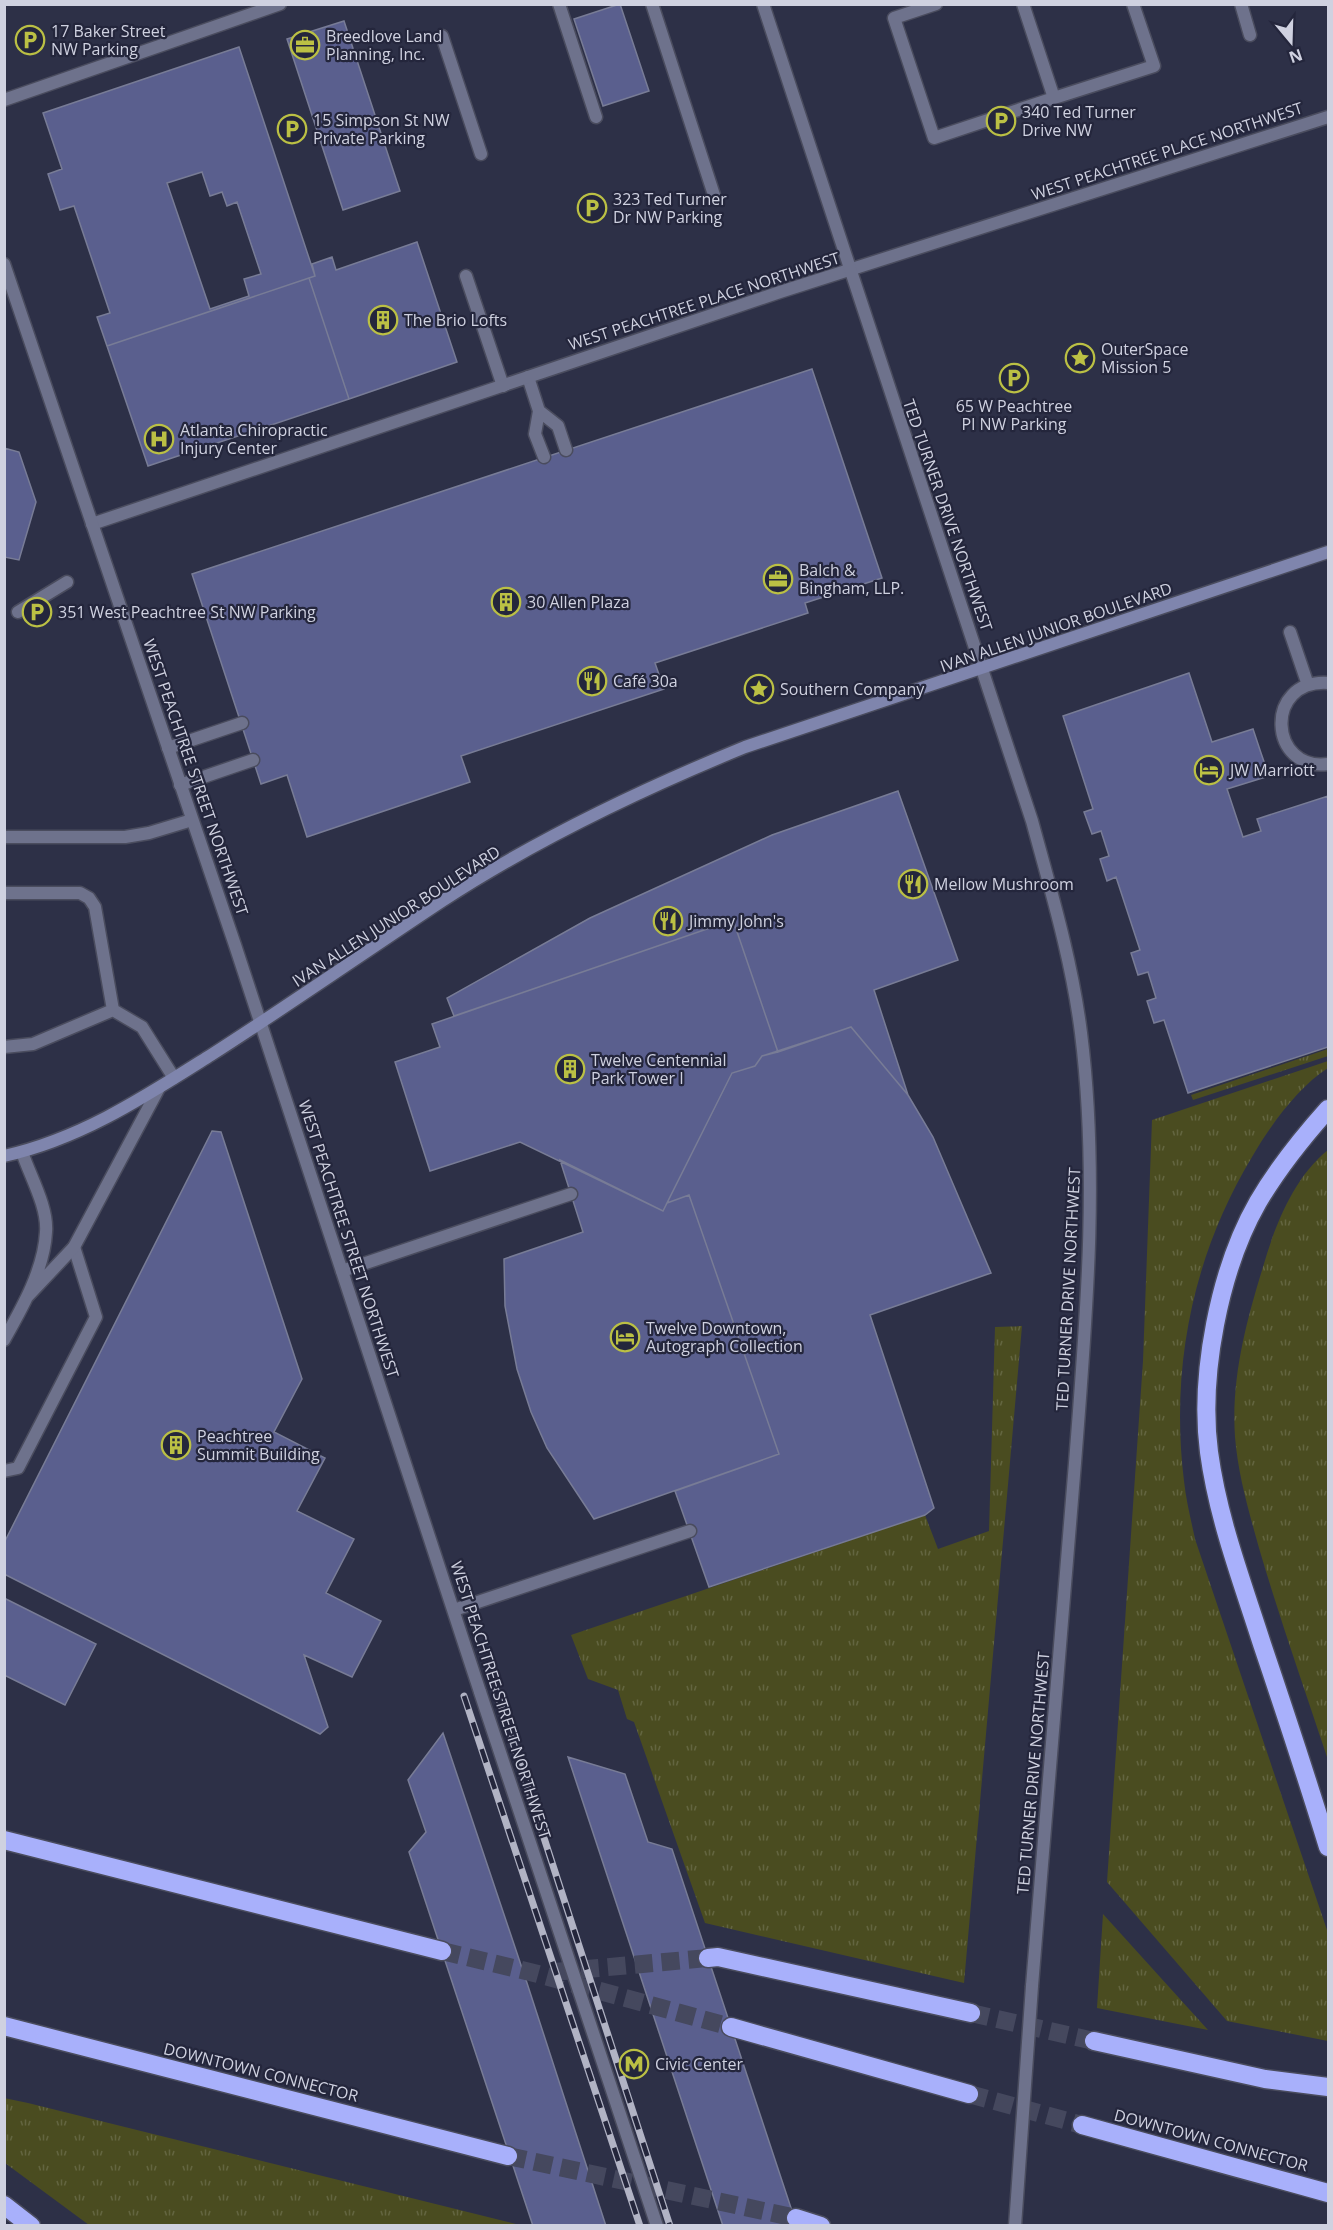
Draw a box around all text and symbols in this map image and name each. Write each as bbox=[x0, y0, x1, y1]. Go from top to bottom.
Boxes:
north arrow bbox=[1261, 12, 1321, 72]
place label: 17 Baker Street NW Parking bbox=[51, 20, 166, 60]
parking icon: 17 Baker Street NW Parking bbox=[14, 24, 46, 56]
place label: Breedlove Land Planning, Inc. bbox=[326, 25, 442, 65]
office icon: Breedlove Land Planning, Inc. bbox=[289, 29, 321, 61]
text: N bbox=[1286, 44, 1306, 69]
street label: WEST PEACHTREE PLACE NORTHWEST bbox=[1029, 97, 1306, 205]
place label: 340 Ted Turner Drive NW bbox=[1022, 101, 1136, 141]
parking icon: 340 Ted Turner Drive NW bbox=[985, 105, 1017, 137]
place label: 15 Simpson St NW Private Parking bbox=[313, 109, 450, 149]
parking icon: 15 Simpson St NW Private Parking bbox=[276, 113, 308, 145]
place label: 323 Ted Turner Dr NW Parking bbox=[613, 188, 727, 228]
parking icon: 323 Ted Turner Dr NW Parking bbox=[576, 192, 608, 224]
street label: WEST PEACHTREE PLACE NORTHWEST bbox=[566, 247, 843, 355]
building icon: The Brio Lofts bbox=[367, 304, 399, 336]
place label: The Brio Lofts bbox=[404, 309, 507, 331]
place label: OuterSpace Mission 5 bbox=[1101, 338, 1189, 378]
place icon: OuterSpace Mission 5 bbox=[1064, 342, 1096, 374]
parking icon: 65 W Peachtree Pl NW Parking bbox=[998, 362, 1030, 394]
place label: 65 W Peachtree Pl NW Parking bbox=[956, 395, 1072, 435]
street label: TED TURNER DRIVE NORTHWEST bbox=[898, 396, 998, 634]
place label: Atlanta Chiropractic Injury Center bbox=[180, 419, 328, 459]
hospital icon: Atlanta Chiropractic Injury Center bbox=[143, 423, 175, 455]
place label: Balch & Bingham, LLP. bbox=[799, 559, 904, 599]
office icon: Balch & Bingham, LLP. bbox=[762, 563, 794, 595]
street label: IVAN ALLEN JUNIOR BOULEVARD bbox=[937, 577, 1175, 677]
building icon: 30 Allen Plaza bbox=[490, 586, 522, 618]
place label: 30 Allen Plaza bbox=[527, 591, 630, 613]
parking icon: 351 West Peachtree St NW Parking bbox=[21, 596, 53, 628]
place label: 351 West Peachtree St NW Parking bbox=[58, 601, 316, 623]
street label: WEST PEACHTREE STREET NORTHWEST bbox=[138, 636, 254, 918]
restaurant icon: Café 30a bbox=[576, 665, 608, 697]
place label: Café 30a bbox=[613, 670, 678, 692]
place icon: Southern Company bbox=[743, 673, 775, 705]
place label: Southern Company bbox=[780, 678, 925, 700]
hotel icon: JW Marriott bbox=[1193, 754, 1225, 786]
place label: JW Marriott bbox=[1228, 759, 1315, 781]
street label: IVAN ALLEN JUNIOR BOULEVARD bbox=[288, 840, 504, 992]
restaurant icon: Mellow Mushroom bbox=[897, 868, 929, 900]
place label: Mellow Mushroom bbox=[934, 873, 1074, 895]
restaurant icon: Jimmy John's bbox=[652, 905, 684, 937]
place label: Jimmy John's bbox=[687, 910, 784, 932]
place label: Twelve Centennial Park Tower I bbox=[591, 1049, 727, 1089]
building icon: Twelve Centennial Park Tower I bbox=[554, 1053, 586, 1085]
street label: WEST PEACHTREE STREET NORTHWEST bbox=[294, 1097, 404, 1381]
street label: TED TURNER DRIVE NORTHWEST bbox=[1051, 1167, 1085, 1411]
place label: Twelve Downtown, Autograph Collection bbox=[646, 1317, 803, 1357]
hotel icon: Twelve Downtown, Autograph Collection bbox=[609, 1321, 641, 1353]
place label: Peachtree Summit Building bbox=[197, 1425, 320, 1465]
building icon: Peachtree Summit Building bbox=[160, 1429, 192, 1461]
street label: WEST PEACHTREE STREET NORTHWEST bbox=[446, 1558, 556, 1842]
street label: TED TURNER DRIVE NORTHWEST bbox=[1011, 1651, 1055, 1895]
street label: DOWNTOWN CONNECTOR bbox=[161, 2037, 361, 2107]
metro station icon: Civic Center bbox=[618, 2048, 650, 2080]
place label: Civic Center bbox=[655, 2053, 744, 2075]
street label: DOWNTOWN CONNECTOR bbox=[1112, 2104, 1310, 2177]

